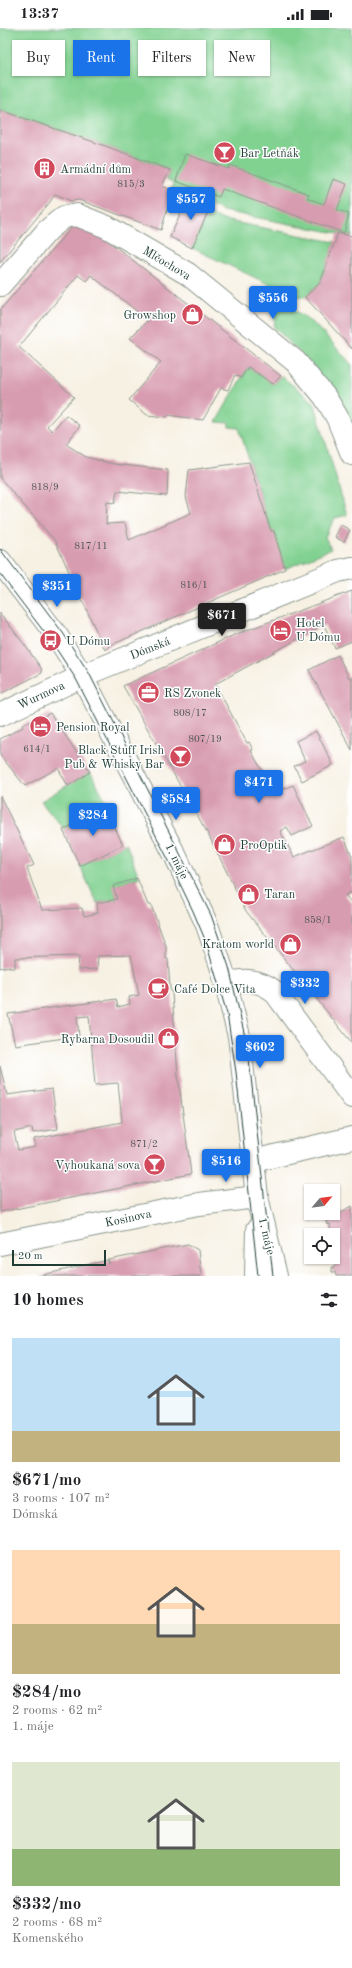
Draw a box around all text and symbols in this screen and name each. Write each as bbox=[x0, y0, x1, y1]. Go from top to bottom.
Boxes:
text: 13:37 bbox=[20, 7, 59, 22]
chip: Buy bbox=[12, 40, 65, 76]
chip: Rent bbox=[73, 40, 130, 76]
chip: Filters bbox=[138, 40, 206, 76]
chip: New bbox=[214, 40, 270, 76]
bar icon: Bar Letňák bbox=[211, 140, 237, 166]
place label: Bar Letňák bbox=[240, 148, 299, 160]
building icon: Armádní dům bbox=[32, 156, 58, 182]
place label: Armádní dům bbox=[60, 164, 132, 176]
house number: 815/3 bbox=[117, 179, 145, 189]
pin: $557 bbox=[167, 187, 215, 221]
text: $557 bbox=[176, 193, 206, 206]
street label: Mlčochova bbox=[140, 245, 193, 283]
pin: $556 bbox=[249, 286, 297, 320]
text: $556 bbox=[258, 292, 288, 305]
shop icon: Growshop bbox=[179, 302, 205, 328]
place label: Growshop bbox=[123, 310, 176, 322]
house number: 818/9 bbox=[31, 482, 59, 492]
house number: 817/11 bbox=[74, 541, 108, 551]
pin: $351 bbox=[33, 574, 81, 608]
text: $351 bbox=[42, 580, 72, 593]
house number: 816/1 bbox=[180, 580, 208, 590]
pin: $671 bbox=[198, 603, 246, 637]
text: $671 bbox=[207, 609, 237, 622]
hotel icon: Hotel U Dómu bbox=[268, 617, 294, 643]
place label: Hotel U Dómu bbox=[296, 618, 341, 644]
bus stop icon: U Dómu bbox=[38, 628, 64, 654]
street label: Dómská bbox=[129, 635, 172, 662]
place label: U Dómu bbox=[66, 636, 111, 648]
street label: Wurmova bbox=[16, 680, 67, 712]
office icon: RS Zvonek bbox=[135, 680, 161, 706]
place label: RS Zvonek bbox=[164, 688, 221, 700]
house number: 808/17 bbox=[173, 708, 207, 718]
hotel icon: Pension Royal bbox=[27, 714, 53, 740]
place label: Pension Royal bbox=[56, 722, 129, 734]
house number: 807/19 bbox=[188, 734, 222, 744]
house number: 614/1 bbox=[23, 744, 51, 754]
bar icon: Black Stuff Irish Pub & Whisky Bar bbox=[167, 744, 193, 770]
place label: Black Stuff Irish Pub & Whisky Bar bbox=[64, 745, 164, 771]
pin: $471 bbox=[235, 770, 283, 804]
text: $471 bbox=[244, 776, 274, 789]
pin: $584 bbox=[152, 787, 200, 821]
text: $584 bbox=[161, 793, 191, 806]
pin: $284 bbox=[69, 803, 117, 837]
text: $284 bbox=[78, 809, 108, 822]
shop icon: ProOptik bbox=[212, 832, 238, 858]
place label: ProOptik bbox=[240, 840, 287, 852]
street label: 1. máje bbox=[162, 842, 190, 882]
shop icon: Taran bbox=[236, 881, 262, 907]
place label: Taran bbox=[264, 889, 296, 901]
house number: 858/1 bbox=[304, 915, 332, 925]
shop icon: Kratom world bbox=[277, 931, 303, 957]
place label: Kratom world bbox=[202, 939, 274, 951]
pin: $332 bbox=[281, 971, 329, 1005]
cafe icon: Café Dolce Vita bbox=[145, 976, 171, 1002]
text: $332 bbox=[290, 977, 320, 990]
place label: Café Dolce Vita bbox=[174, 984, 256, 996]
shop icon: Rybarna Dosoudil bbox=[156, 1026, 182, 1052]
place label: Rybarna Dosoudil bbox=[61, 1034, 154, 1046]
pin: $602 bbox=[236, 1035, 284, 1069]
text: $602 bbox=[245, 1041, 275, 1054]
house number: 871/2 bbox=[130, 1139, 158, 1149]
pin: $516 bbox=[202, 1149, 250, 1183]
bar icon: Vyhoukaná sova bbox=[142, 1152, 168, 1178]
text: $516 bbox=[211, 1155, 241, 1168]
place label: Vyhoukaná sova bbox=[55, 1160, 140, 1172]
north arrow bbox=[304, 1184, 340, 1220]
map controls bbox=[304, 1184, 340, 1264]
street label: Kosinova bbox=[104, 1208, 153, 1230]
street label: 1. máje bbox=[256, 1216, 276, 1257]
button: locate bbox=[304, 1228, 340, 1264]
scale bar bbox=[12, 1248, 106, 1267]
text: 20 m bbox=[18, 1251, 43, 1262]
icon: filters bbox=[318, 1289, 340, 1311]
text: 10 homes bbox=[12, 1292, 84, 1309]
icon: home bbox=[140, 1364, 212, 1436]
text: $671/mo bbox=[12, 1472, 81, 1489]
text: 3 rooms · 107 m² bbox=[12, 1492, 110, 1505]
text: Dómská bbox=[12, 1508, 58, 1521]
icon: home bbox=[140, 1576, 212, 1648]
text: $284/mo bbox=[12, 1684, 81, 1701]
text: 2 rooms · 62 m² bbox=[12, 1704, 102, 1717]
text: 1. máje bbox=[12, 1720, 54, 1733]
icon: home bbox=[140, 1788, 212, 1860]
text: $332/mo bbox=[12, 1896, 81, 1913]
text: 2 rooms · 68 m² bbox=[12, 1916, 102, 1929]
text: Komenského bbox=[12, 1932, 84, 1945]

